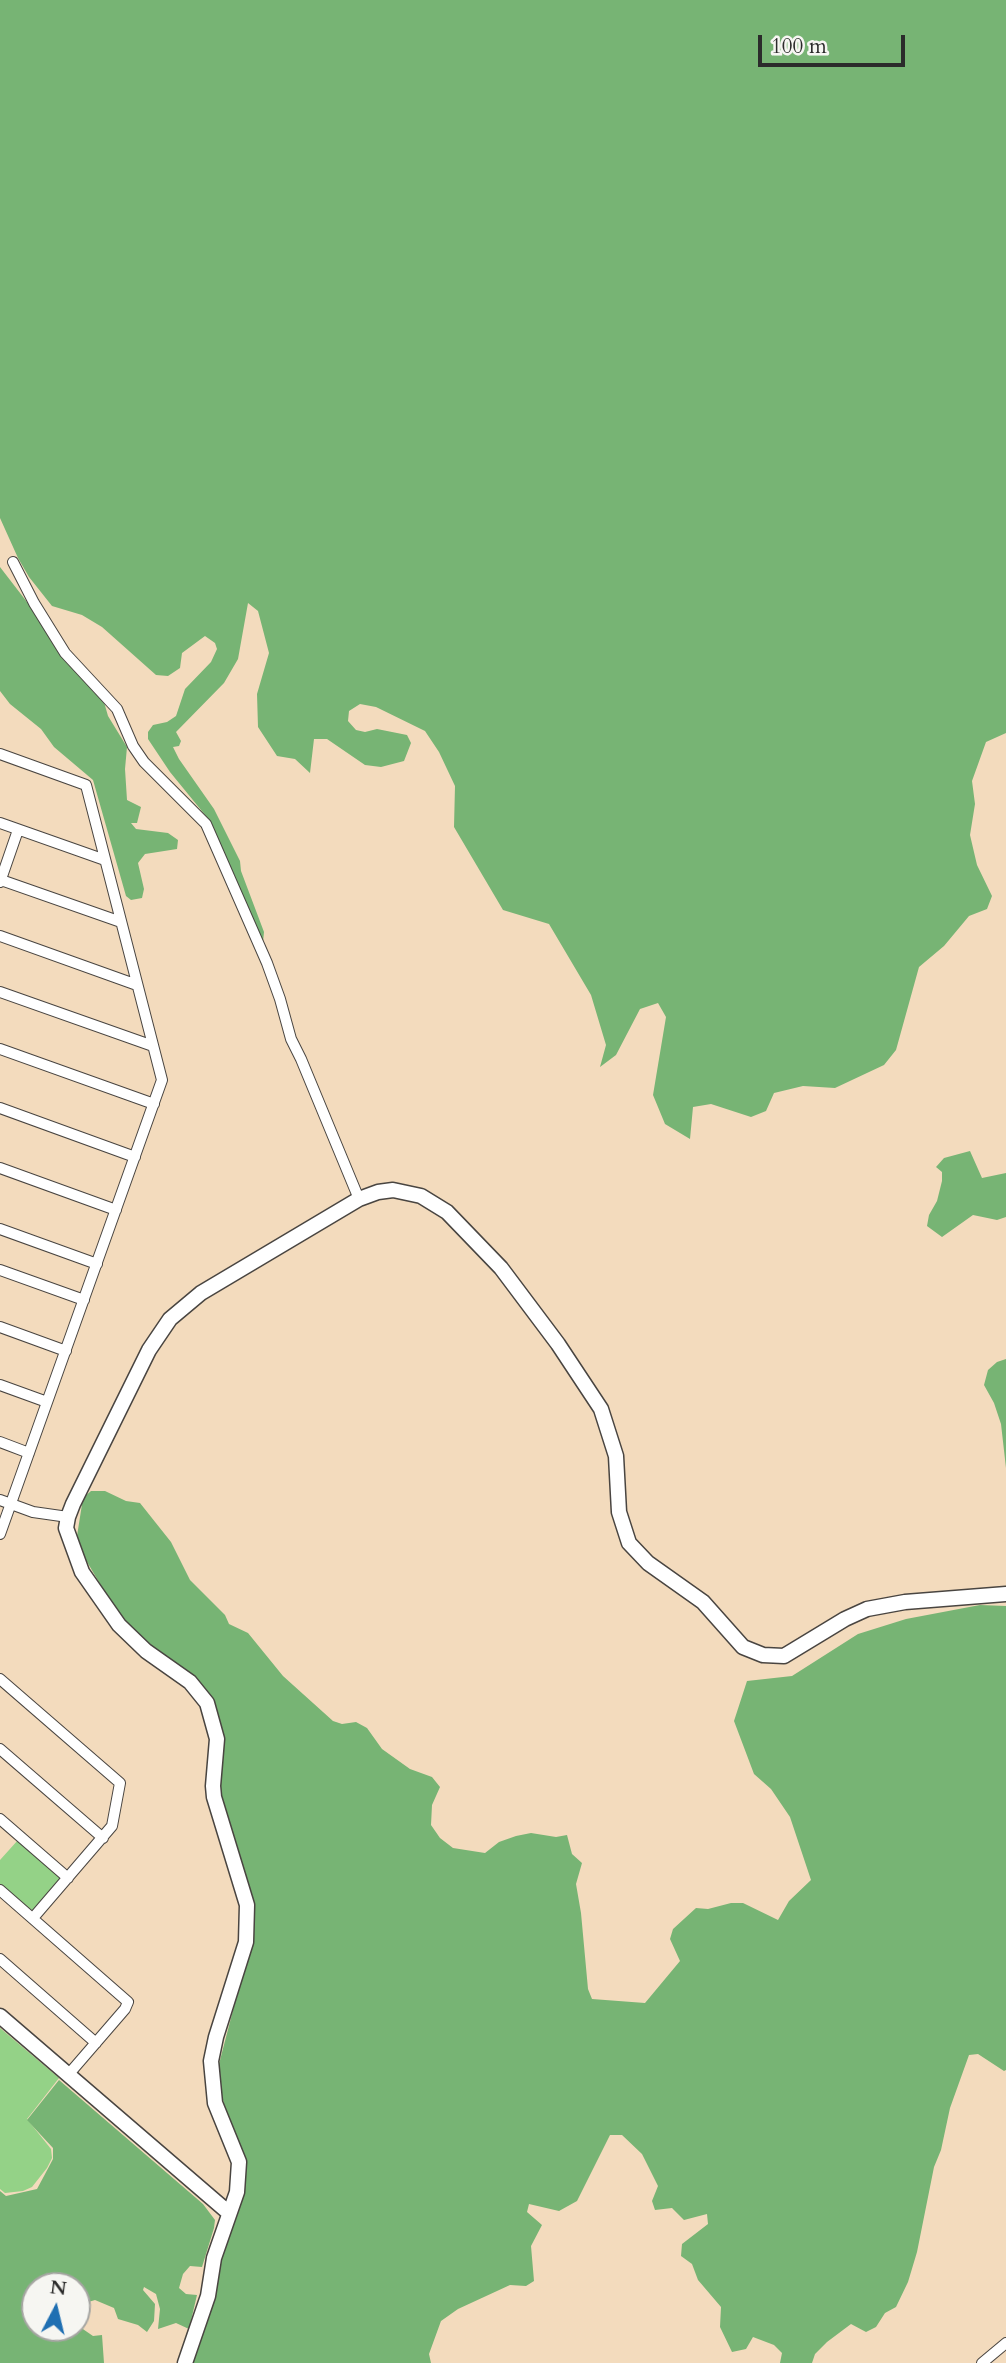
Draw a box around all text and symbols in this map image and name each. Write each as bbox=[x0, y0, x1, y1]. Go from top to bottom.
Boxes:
scale bar bbox=[761, 21, 908, 65]
text: 100 m bbox=[771, 32, 827, 61]
north arrow bbox=[21, 2272, 91, 2342]
text: N bbox=[49, 2274, 68, 2302]

